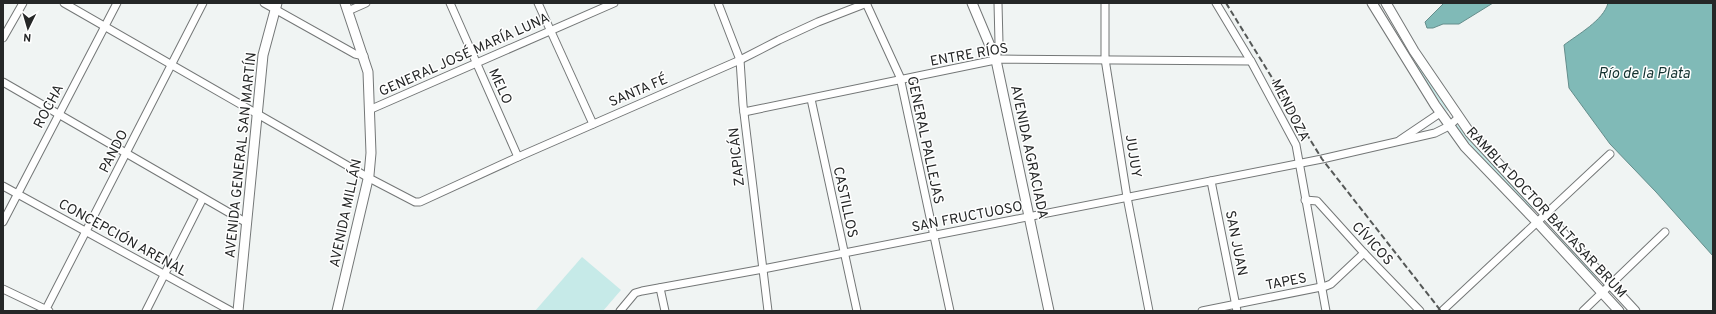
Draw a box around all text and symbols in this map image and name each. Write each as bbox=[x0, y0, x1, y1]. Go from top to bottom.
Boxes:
north arrow bbox=[8, 8, 48, 48]
street label: GENERAL JOSÉ MARÍA LUNA bbox=[376, 9, 553, 101]
text: N bbox=[23, 30, 32, 44]
street label: ENTRE RÍOS bbox=[929, 39, 1010, 71]
street label: AVENIDA GENERAL SAN MARTÍN bbox=[221, 51, 261, 259]
water label: Río de la Plata bbox=[1598, 65, 1690, 84]
street label: MELO bbox=[484, 66, 515, 107]
street label: SANTA FÉ bbox=[606, 71, 670, 111]
street label: GENERAL PALLEJAS bbox=[903, 75, 946, 206]
street label: MENDOZA bbox=[1267, 77, 1313, 145]
street label: ROCHA bbox=[31, 82, 68, 132]
street label: AVENIDA AGRACIADA bbox=[1006, 84, 1051, 221]
street label: RAMBLA DOCTOR BALTASAR BRUM bbox=[1462, 124, 1630, 302]
street label: PANDO bbox=[96, 127, 132, 176]
street label: ZAPICÁN bbox=[725, 127, 749, 187]
street label: JUJUY bbox=[1121, 133, 1144, 179]
street label: AVENIDA MILLÁN bbox=[326, 157, 366, 269]
street label: CASTILLOS bbox=[829, 165, 860, 239]
street label: CONCEPCIÓN ARENAL bbox=[55, 195, 190, 281]
street label: SAN FRUCTUOSO bbox=[910, 198, 1024, 237]
street label: SAN JUAN bbox=[1221, 209, 1250, 277]
street label: CÍVICOS bbox=[1347, 218, 1397, 269]
street label: TAPES bbox=[1264, 270, 1308, 295]

